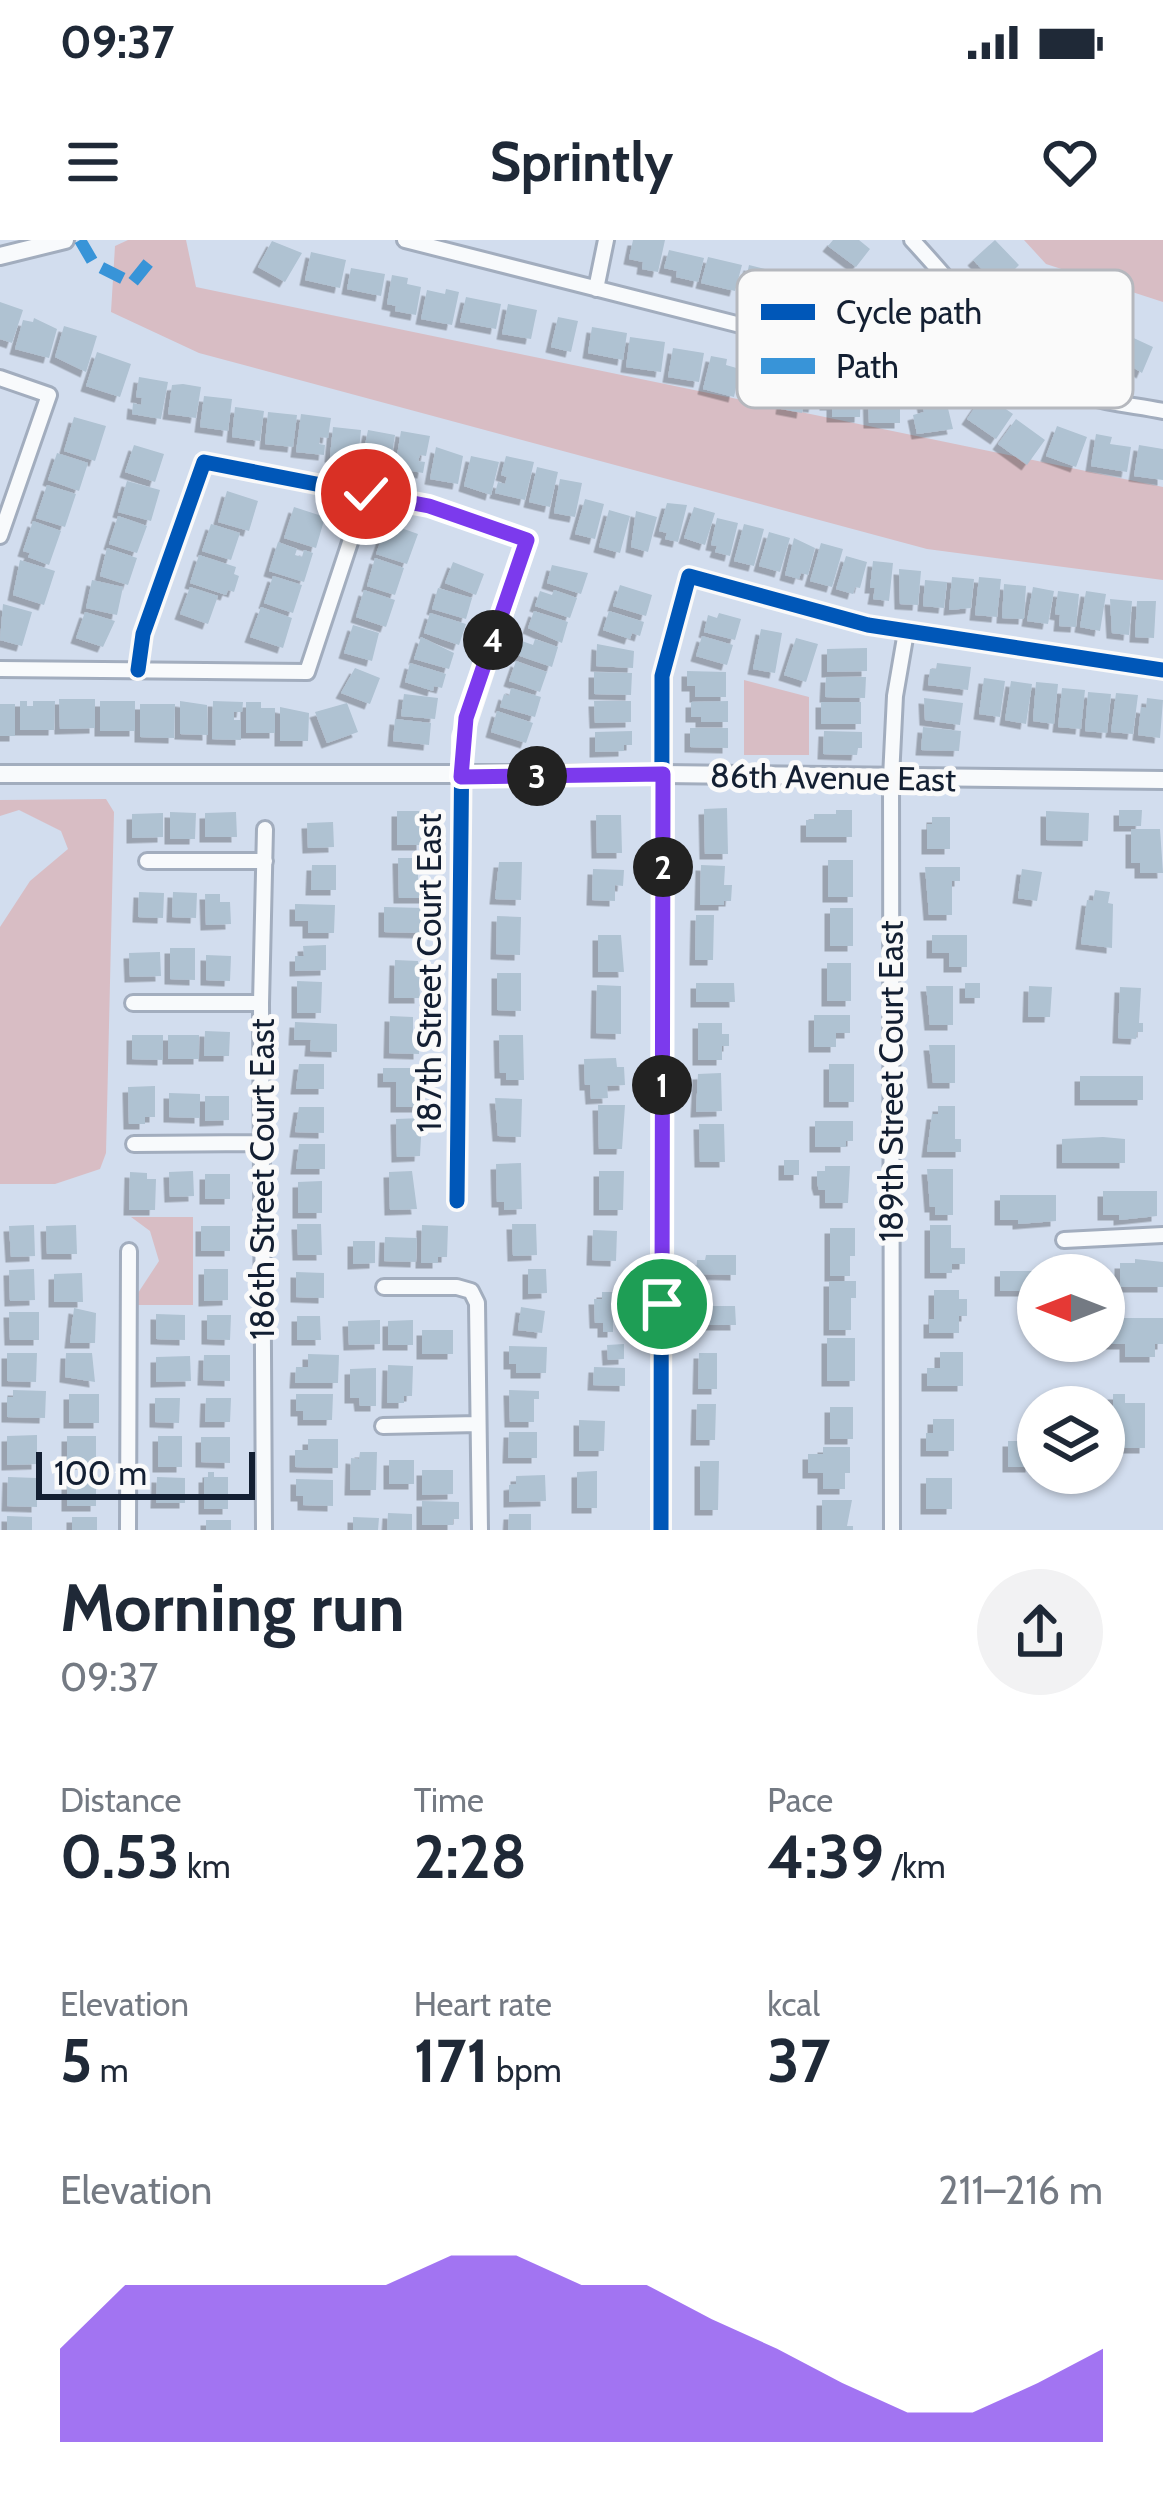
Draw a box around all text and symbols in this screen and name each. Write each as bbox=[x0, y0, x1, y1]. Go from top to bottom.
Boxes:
text: 09:37 bbox=[60, 15, 174, 69]
icon: menu bbox=[60, 129, 126, 195]
text: Sprintly bbox=[490, 129, 673, 195]
icon: heart bbox=[1037, 129, 1103, 195]
legend bbox=[737, 270, 1133, 408]
text: Cycle path bbox=[836, 292, 982, 332]
text: Path bbox=[836, 346, 899, 386]
pin bbox=[315, 443, 417, 545]
icon: check bbox=[333, 461, 399, 527]
pin: 4 bbox=[463, 610, 523, 670]
text: 4 bbox=[483, 620, 503, 660]
pin: 3 bbox=[507, 746, 567, 806]
street label: 86th Avenue East bbox=[710, 755, 956, 799]
text: 3 bbox=[528, 756, 546, 796]
street label: 187th Street Court East bbox=[409, 813, 449, 1133]
pin: 2 bbox=[633, 837, 693, 897]
text: 2 bbox=[654, 847, 672, 887]
street label: 189th Street Court East bbox=[871, 920, 911, 1242]
street label: 186th Street Court East bbox=[242, 1018, 282, 1340]
pin: 1 bbox=[632, 1055, 692, 1115]
text: 1 bbox=[656, 1065, 668, 1105]
pin bbox=[611, 1253, 713, 1355]
north arrow bbox=[1017, 1254, 1125, 1362]
map controls bbox=[1017, 1254, 1125, 1494]
icon: arrive bbox=[629, 1271, 695, 1337]
button: layers bbox=[1017, 1386, 1125, 1494]
scale bar bbox=[36, 1446, 255, 1499]
text: 100 m bbox=[54, 1453, 147, 1493]
text: Morning run bbox=[60, 1567, 405, 1648]
button: share bbox=[977, 1569, 1103, 1695]
text: 09:37 bbox=[60, 1653, 158, 1701]
text: Distance bbox=[60, 1780, 181, 1820]
text: Time bbox=[414, 1780, 484, 1820]
text: Pace bbox=[767, 1780, 833, 1820]
text: 0.53 bbox=[60, 1820, 180, 1893]
text: 2:28 bbox=[414, 1820, 527, 1893]
text: 4:39 bbox=[767, 1820, 884, 1893]
text: km bbox=[180, 1846, 231, 1886]
text: /km bbox=[884, 1846, 946, 1886]
text: Elevation bbox=[60, 1984, 189, 2024]
text: Heart rate bbox=[414, 1984, 552, 2024]
text: kcal bbox=[767, 1984, 820, 2024]
text: 5 bbox=[60, 2024, 92, 2097]
text: 171 bbox=[414, 2024, 489, 2097]
text: 37 bbox=[767, 2024, 830, 2097]
text: m bbox=[92, 2050, 129, 2090]
text: bpm bbox=[489, 2050, 562, 2090]
text: Elevation bbox=[60, 2166, 212, 2214]
text: 211–216 m bbox=[938, 2166, 1103, 2214]

